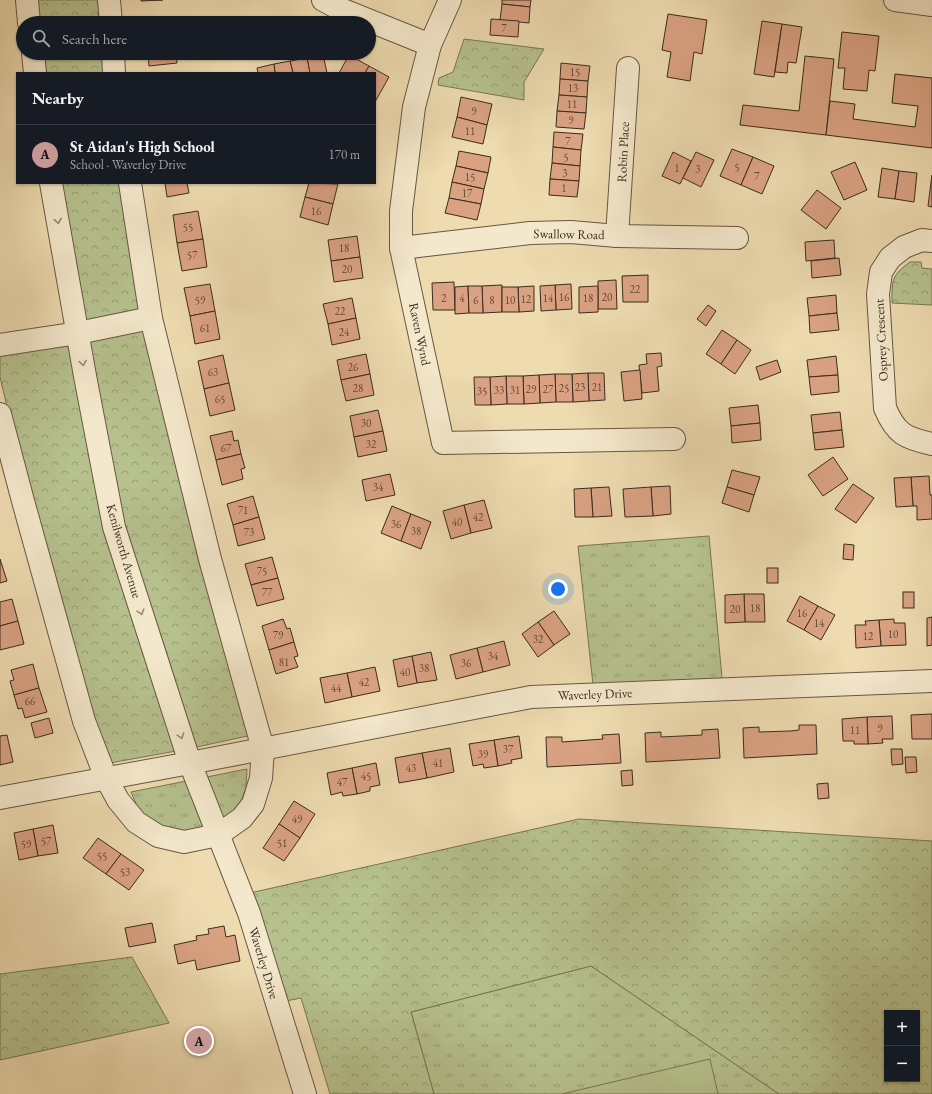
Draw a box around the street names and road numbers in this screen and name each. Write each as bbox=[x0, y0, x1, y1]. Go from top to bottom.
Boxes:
street label: Robin Place bbox=[613, 121, 633, 183]
street label: Swallow Road bbox=[533, 225, 605, 243]
street label: Osprey Crescent bbox=[870, 298, 892, 382]
street label: Raven Wynd bbox=[405, 301, 435, 367]
street label: Kenilworth Avenue bbox=[102, 502, 146, 600]
street label: Waverley Drive bbox=[557, 684, 633, 704]
street label: Waverley Drive bbox=[245, 925, 283, 1001]

